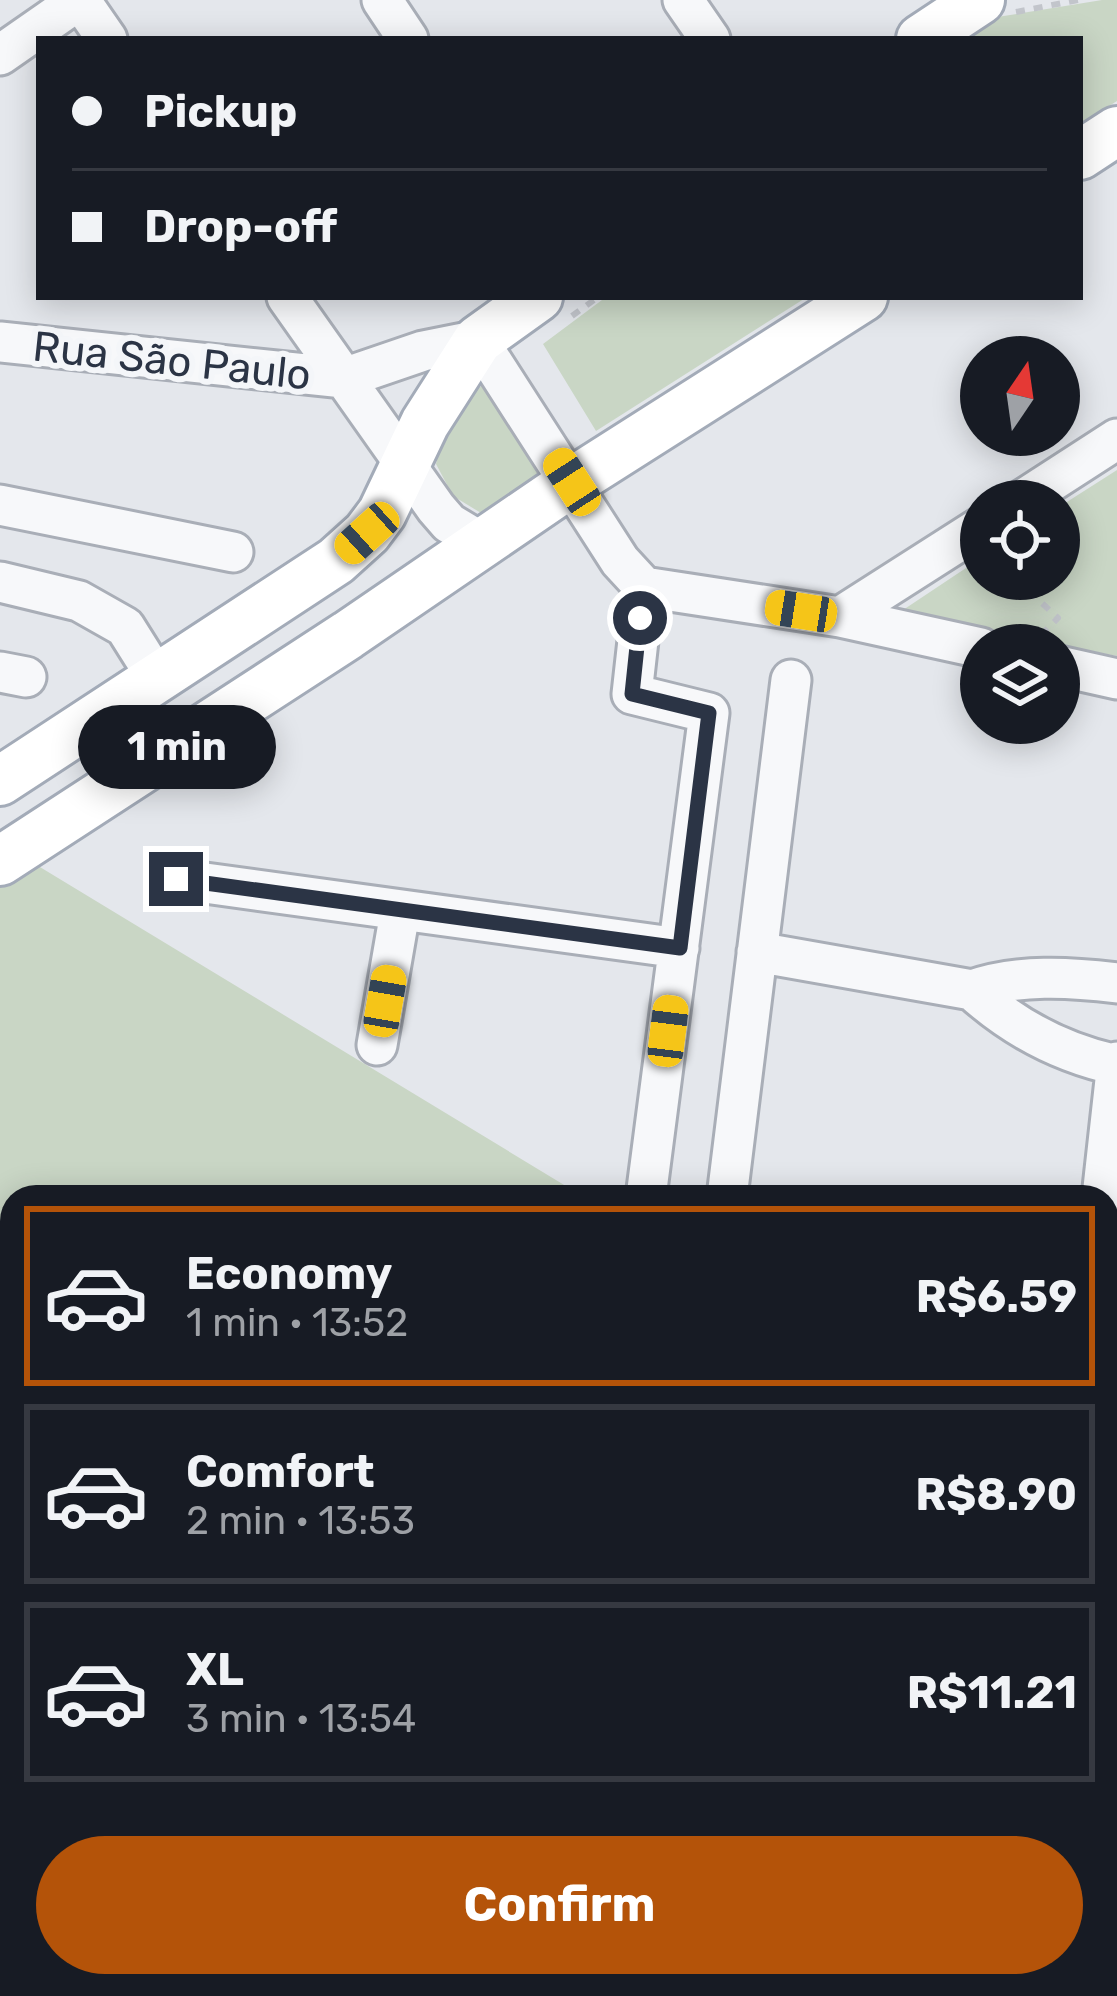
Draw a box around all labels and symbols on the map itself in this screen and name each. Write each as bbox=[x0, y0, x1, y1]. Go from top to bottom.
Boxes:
street label: Rua São Paulo bbox=[30, 322, 313, 400]
north arrow bbox=[960, 336, 1080, 456]
car bbox=[537, 442, 607, 522]
car bbox=[328, 496, 406, 570]
car bbox=[763, 588, 839, 634]
route start bbox=[613, 591, 667, 645]
callout: 1 min bbox=[77, 705, 275, 789]
route end bbox=[149, 852, 203, 906]
car bbox=[361, 962, 409, 1040]
car bbox=[646, 993, 690, 1069]

